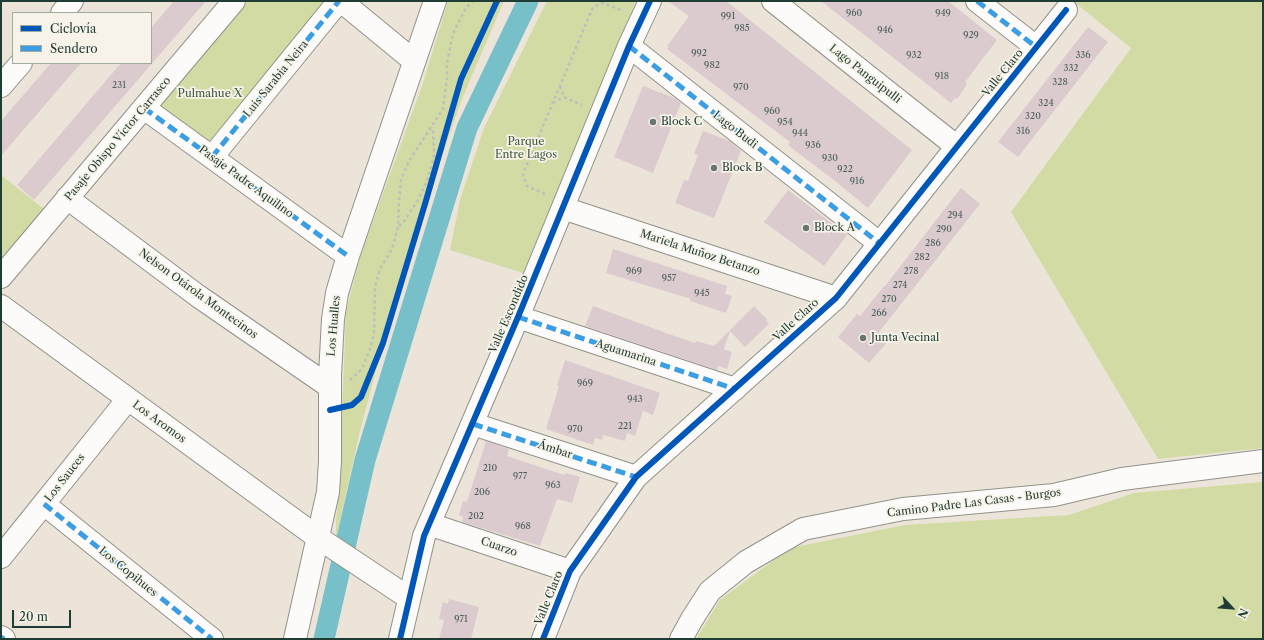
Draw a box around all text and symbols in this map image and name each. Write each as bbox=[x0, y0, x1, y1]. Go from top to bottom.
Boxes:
house number: 960 bbox=[846, 8, 862, 18]
house number: 949 bbox=[935, 8, 951, 18]
house number: 991 bbox=[721, 11, 735, 21]
legend bbox=[12, 12, 152, 64]
text: Ciclovía bbox=[50, 21, 96, 36]
house number: 985 bbox=[734, 23, 750, 33]
house number: 946 bbox=[877, 25, 893, 35]
house number: 929 bbox=[963, 30, 979, 40]
street label: Luis Sarabia Neira bbox=[241, 38, 311, 120]
text: Sendero bbox=[50, 41, 98, 56]
street label: Lago Panguipulli bbox=[826, 42, 904, 106]
street label: Valle Claro bbox=[980, 47, 1026, 99]
house number: 992 bbox=[691, 48, 707, 58]
house number: 932 bbox=[906, 50, 922, 60]
house number: 336 bbox=[1075, 50, 1091, 60]
house number: 982 bbox=[704, 60, 720, 70]
house number: 332 bbox=[1063, 63, 1079, 73]
house number: 918 bbox=[935, 71, 949, 81]
street label: Pasaje Obispo Víctor Carrasco bbox=[62, 74, 174, 204]
house number: 328 bbox=[1052, 77, 1068, 87]
house number: 231 bbox=[112, 80, 126, 90]
house number: 970 bbox=[733, 82, 749, 92]
park label: Pulmahue X bbox=[178, 87, 242, 101]
house number: 324 bbox=[1038, 98, 1054, 108]
house number: 960 bbox=[764, 106, 780, 116]
street label: Lago Budi bbox=[710, 109, 760, 151]
house number: 320 bbox=[1025, 111, 1041, 121]
place label: Block C bbox=[661, 115, 702, 129]
marker: Block C bbox=[648, 117, 658, 127]
house number: 954 bbox=[777, 117, 793, 127]
house number: 316 bbox=[1016, 126, 1030, 136]
house number: 944 bbox=[792, 128, 808, 138]
park label: Parque Entre Lagos bbox=[495, 135, 557, 161]
house number: 936 bbox=[805, 140, 821, 150]
street label: Pasaje Padre Aquilino bbox=[196, 143, 296, 221]
house number: 930 bbox=[822, 153, 838, 163]
place label: Block B bbox=[722, 161, 762, 175]
marker: Block B bbox=[709, 163, 719, 173]
house number: 922 bbox=[837, 164, 853, 174]
house number: 916 bbox=[850, 176, 864, 186]
house number: 294 bbox=[947, 210, 963, 220]
place label: Block A bbox=[814, 221, 855, 235]
marker: Block A bbox=[801, 223, 811, 233]
house number: 290 bbox=[936, 224, 952, 234]
street label: Mariela Muñoz Betanzo bbox=[638, 227, 762, 279]
house number: 286 bbox=[925, 238, 941, 248]
street label: Nelson Otárola Montecinos bbox=[136, 246, 260, 342]
house number: 282 bbox=[914, 252, 930, 262]
house number: 969 bbox=[626, 266, 642, 276]
house number: 278 bbox=[904, 266, 918, 276]
street label: Valle Escondido bbox=[487, 273, 531, 355]
house number: 957 bbox=[662, 273, 676, 283]
house number: 274 bbox=[893, 280, 907, 290]
house number: 945 bbox=[694, 288, 710, 298]
house number: 270 bbox=[881, 294, 897, 304]
street label: Los Hualles bbox=[325, 295, 343, 357]
street label: Valle Claro bbox=[770, 296, 822, 344]
house number: 266 bbox=[871, 308, 887, 318]
place label: Junta Vecinal bbox=[871, 331, 939, 345]
marker: Junta Vecinal bbox=[858, 333, 868, 343]
street label: Aguamarina bbox=[594, 337, 658, 369]
house number: 969 bbox=[577, 378, 593, 388]
house number: 943 bbox=[627, 394, 643, 404]
street label: Los Aromos bbox=[130, 398, 188, 446]
house number: 221 bbox=[618, 421, 632, 431]
house number: 970 bbox=[567, 424, 583, 434]
street label: Ámbar bbox=[536, 438, 574, 462]
street label: Los Sauces bbox=[42, 451, 88, 505]
house number: 210 bbox=[483, 463, 497, 473]
house number: 977 bbox=[513, 471, 527, 481]
house number: 963 bbox=[545, 480, 561, 490]
street label: Camino Padre Las Casas - Burgos bbox=[886, 486, 1062, 520]
house number: 206 bbox=[474, 487, 490, 497]
house number: 202 bbox=[468, 511, 484, 521]
house number: 968 bbox=[515, 521, 531, 531]
street label: Cuarzo bbox=[479, 535, 519, 559]
street label: Los Copihues bbox=[96, 544, 160, 600]
street label: Valle Claro bbox=[532, 569, 566, 627]
north arrow bbox=[1212, 588, 1252, 628]
scale bar bbox=[14, 602, 73, 628]
text: N bbox=[1234, 606, 1251, 621]
text: 20 m bbox=[19, 609, 48, 624]
house number: 971 bbox=[454, 614, 468, 624]

